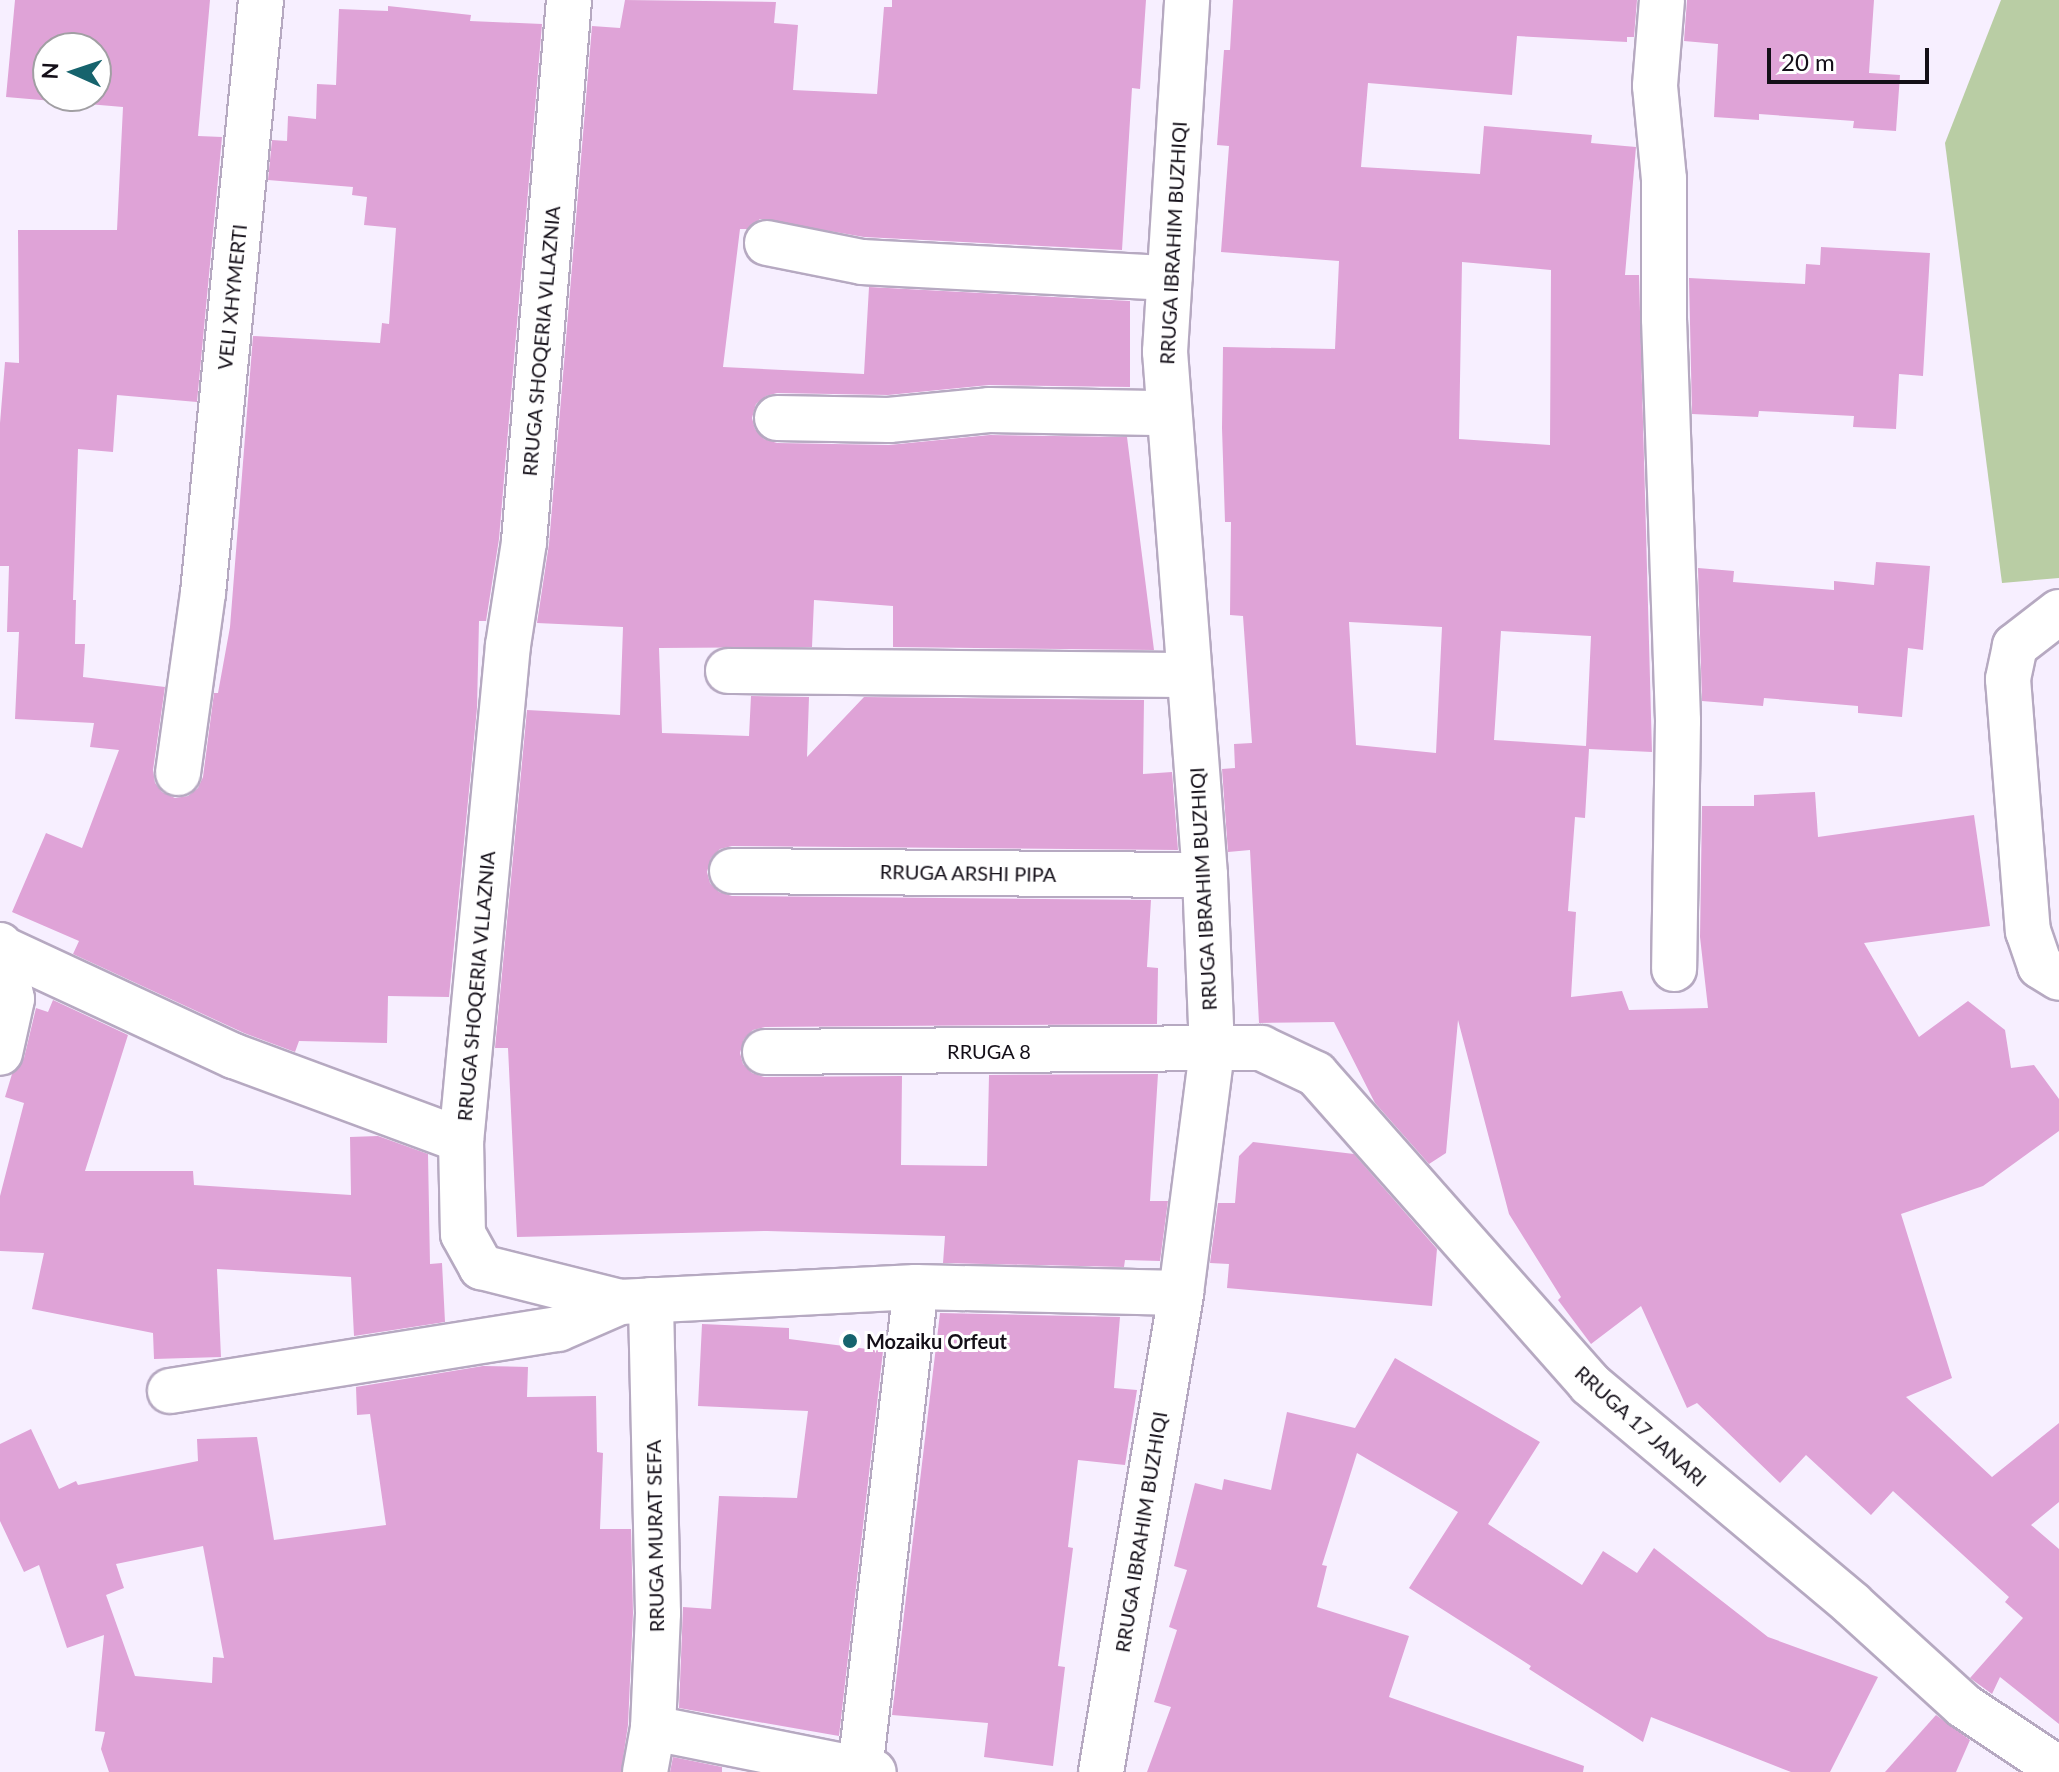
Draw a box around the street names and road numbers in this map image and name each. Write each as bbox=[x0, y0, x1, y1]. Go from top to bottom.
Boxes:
street label: RRUGA IBRAHIM BUZHIQI bbox=[1155, 120, 1191, 366]
street label: RRUGA SHOQERIA VLLAZNIA bbox=[517, 204, 565, 478]
street label: VELI XHYMERTI bbox=[212, 223, 252, 371]
street label: RRUGA IBRAHIM BUZHIQI bbox=[1185, 766, 1221, 1012]
street label: RRUGA SHOQERIA VLLAZNIA bbox=[452, 849, 500, 1123]
street label: RRUGA ARSHI PIPA bbox=[879, 859, 1057, 887]
street label: RRUGA 8 bbox=[947, 1039, 1031, 1063]
street label: RRUGA 17 JANARI bbox=[1570, 1360, 1712, 1492]
street label: RRUGA IBRAHIM BUZHIQI bbox=[1110, 1410, 1172, 1654]
street label: RRUGA MURAT SEFA bbox=[641, 1439, 669, 1633]

